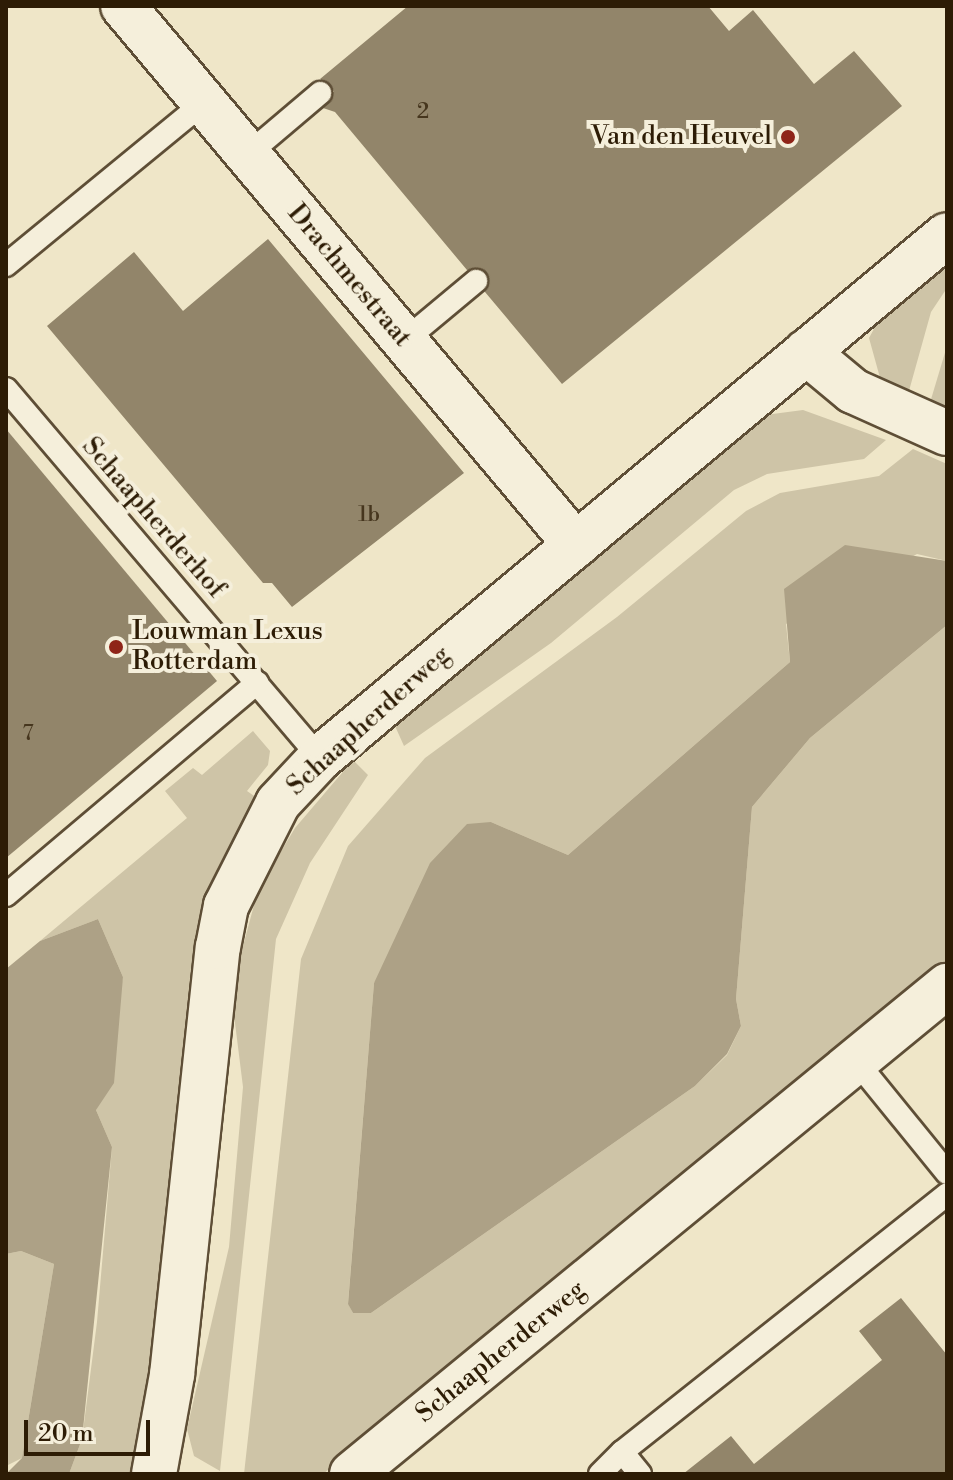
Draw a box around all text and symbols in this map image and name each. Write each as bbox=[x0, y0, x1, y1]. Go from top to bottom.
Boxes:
house number: 2 bbox=[417, 99, 429, 125]
place label: Van den Heuvel bbox=[591, 121, 772, 153]
marker: Van den Heuvel bbox=[779, 128, 797, 146]
street label: Drachmestraat bbox=[280, 198, 418, 354]
street label: Schaapherderhof bbox=[75, 431, 231, 605]
house number: 1b bbox=[358, 502, 380, 528]
place label: Louwman Lexus Rotterdam bbox=[132, 616, 323, 678]
marker: Louwman Lexus Rotterdam bbox=[107, 638, 125, 656]
street label: Schaapherderweg bbox=[281, 640, 457, 802]
house number: 7 bbox=[22, 721, 34, 747]
street label: Schaapherderweg bbox=[410, 1274, 592, 1430]
scale bar bbox=[28, 1404, 154, 1454]
text: 20 m bbox=[38, 1419, 94, 1449]

